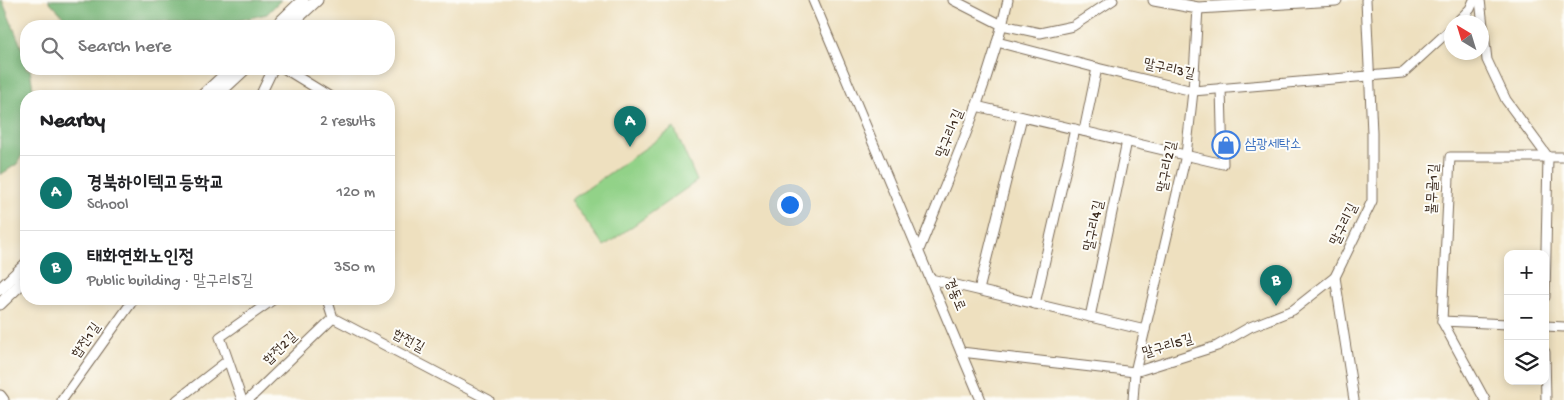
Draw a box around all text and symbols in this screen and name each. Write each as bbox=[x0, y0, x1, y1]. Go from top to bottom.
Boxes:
north arrow bbox=[1444, 15, 1489, 60]
search box bbox=[20, 20, 395, 75]
icon: search bbox=[38, 34, 66, 62]
text: Search here bbox=[78, 36, 172, 59]
street label: 말구리3길 bbox=[1142, 56, 1197, 84]
pin: A bbox=[614, 106, 646, 147]
street label: 말구리1길 bbox=[934, 107, 969, 161]
text: Nearby bbox=[40, 110, 105, 135]
text: 2 results bbox=[320, 113, 375, 132]
shop icon: 삼광세탁소 bbox=[1211, 130, 1241, 160]
place label: 삼광세탁소 bbox=[1245, 137, 1301, 154]
street label: 말구리2길 bbox=[1155, 139, 1181, 194]
street label: 불무골1길 bbox=[1424, 163, 1444, 215]
text: 경북하이텍고등학교 bbox=[87, 173, 225, 196]
text: A bbox=[51, 184, 61, 203]
text: 120 m bbox=[336, 184, 375, 203]
your location bbox=[777, 192, 803, 218]
text: School bbox=[87, 196, 129, 215]
street label: 말구리4길 bbox=[1081, 198, 1109, 253]
street label: 말구리길 bbox=[1327, 200, 1363, 249]
text: 태화연화노인정 bbox=[87, 247, 194, 270]
map controls bbox=[1504, 250, 1549, 385]
button: + bbox=[1504, 250, 1549, 295]
text: B bbox=[52, 259, 60, 278]
text: 350 m bbox=[334, 259, 375, 278]
pin: B bbox=[1260, 265, 1292, 306]
text: Public building · 말구리5길 bbox=[87, 273, 253, 292]
street label: 경동로 bbox=[940, 276, 968, 314]
button: − bbox=[1504, 295, 1549, 340]
street label: 합전1길 bbox=[69, 319, 106, 362]
street label: 합전길 bbox=[389, 327, 428, 358]
street label: 합전2길 bbox=[260, 328, 302, 369]
street label: 말구리5길 bbox=[1140, 331, 1196, 363]
button: layers bbox=[1504, 340, 1549, 385]

